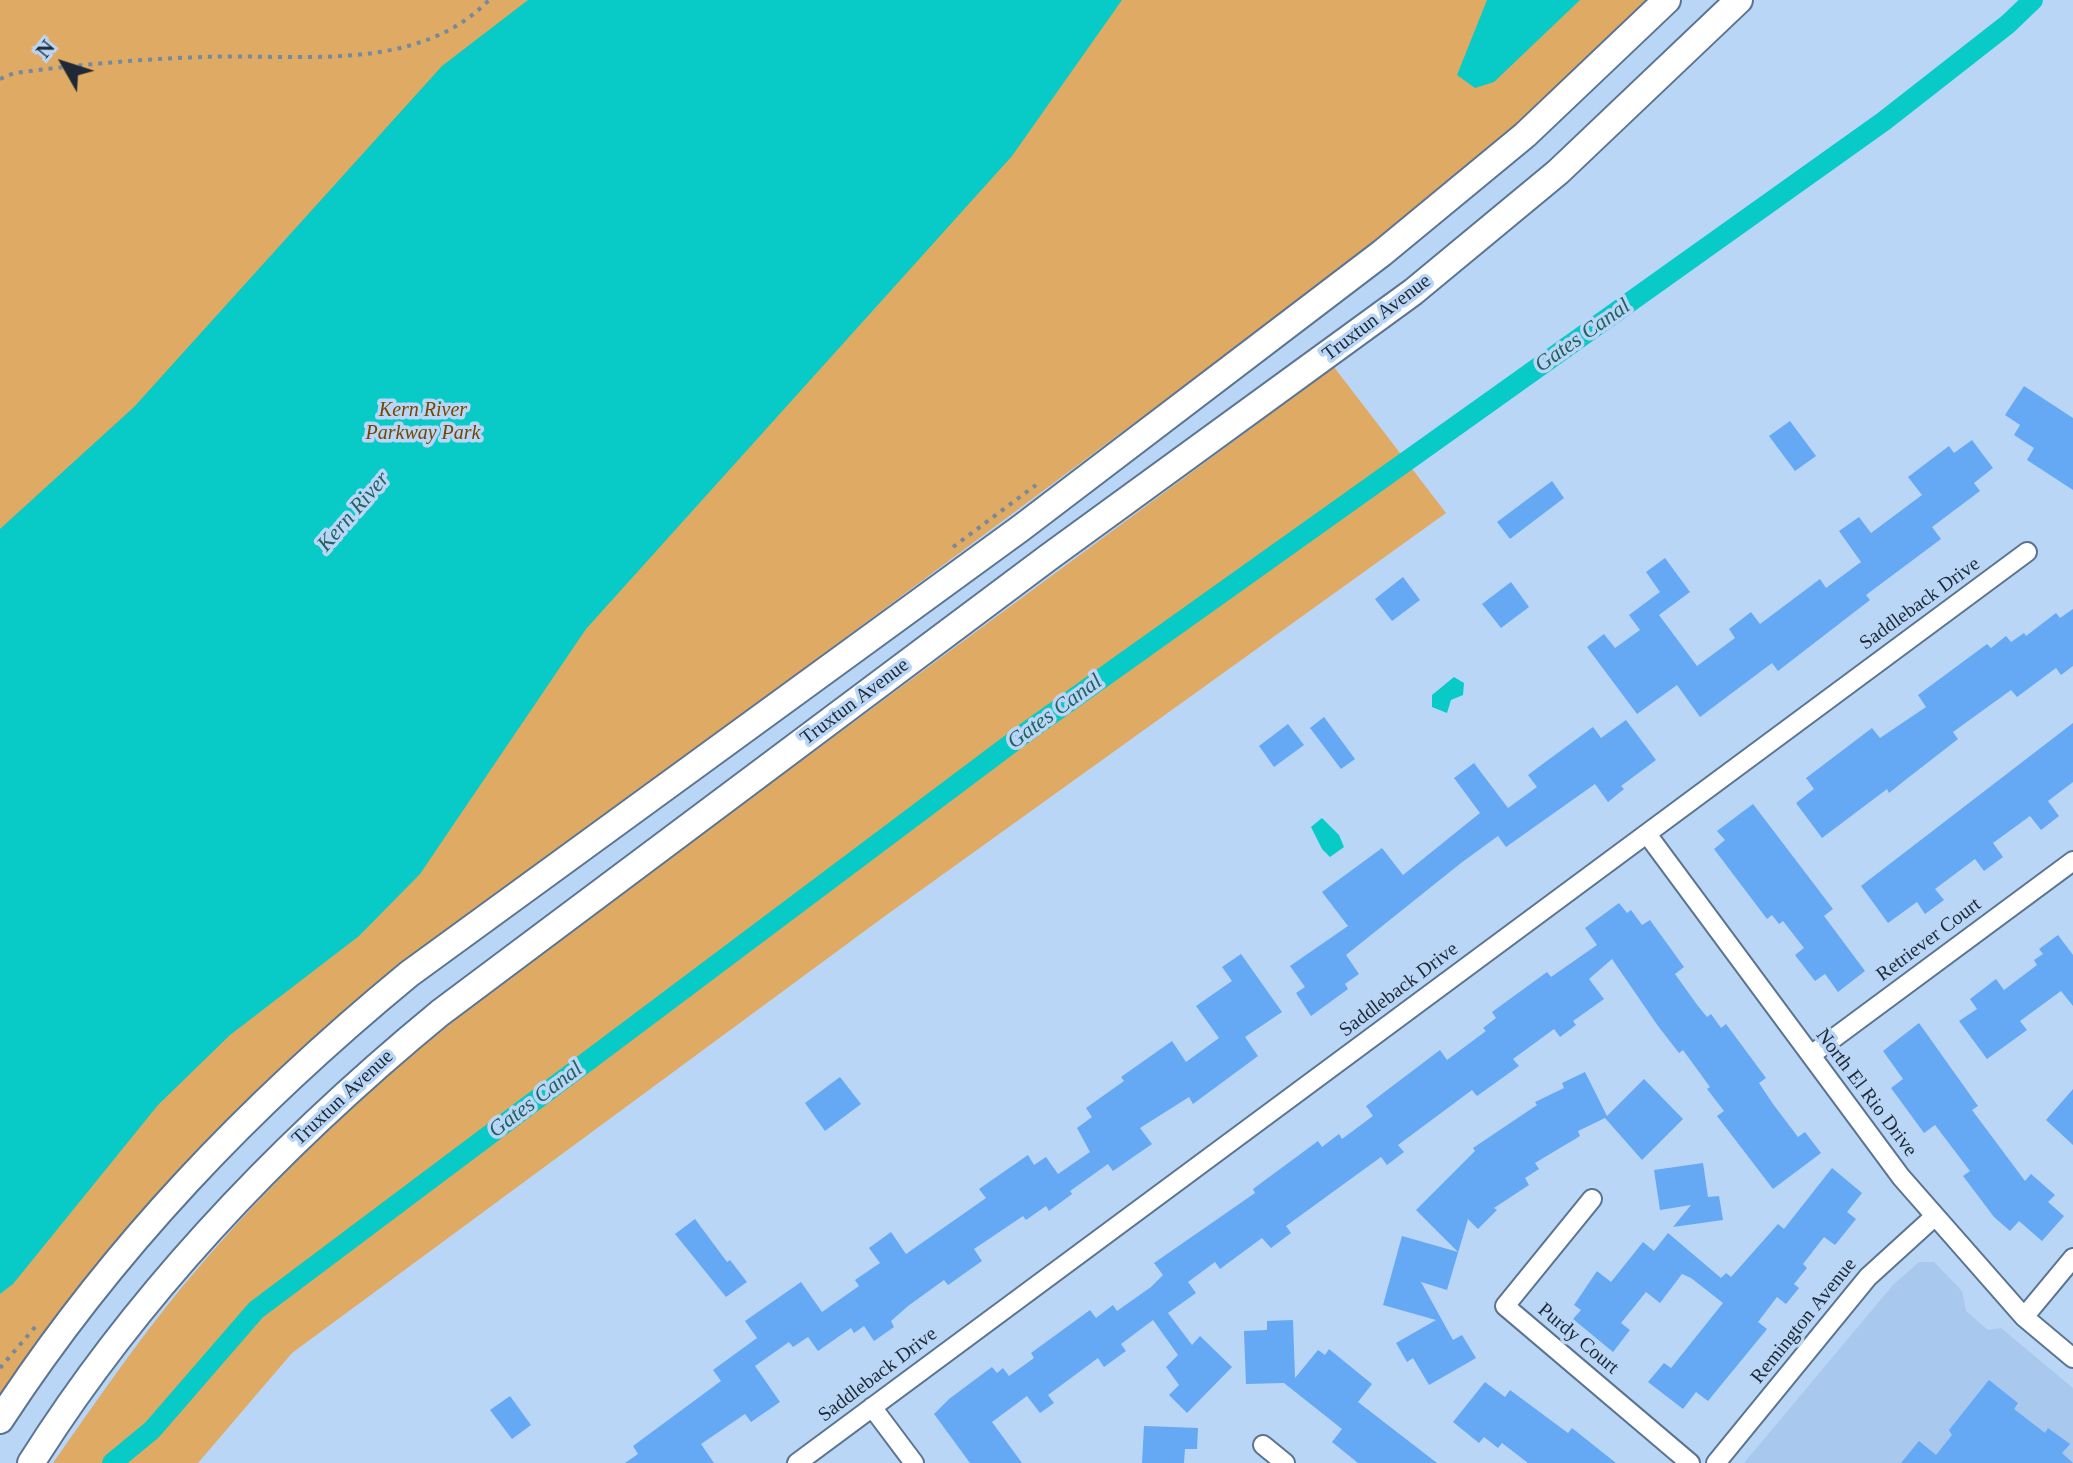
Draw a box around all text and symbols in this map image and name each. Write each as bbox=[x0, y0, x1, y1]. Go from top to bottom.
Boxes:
north arrow bbox=[24, 24, 104, 104]
text: N bbox=[30, 35, 60, 63]
street label: Truxtun Avenue bbox=[1318, 269, 1436, 367]
water label: Gates Canal bbox=[1530, 293, 1636, 379]
park label: Kern River Parkway Park bbox=[366, 399, 480, 446]
water label: Kern River bbox=[312, 467, 396, 557]
street label: Saddleback Drive bbox=[1855, 552, 1985, 656]
street label: Truxtun Avenue bbox=[796, 653, 914, 751]
water label: Gates Canal bbox=[1002, 669, 1108, 755]
street label: Retriever Court bbox=[1872, 893, 1986, 987]
street label: Saddleback Drive bbox=[1335, 937, 1463, 1043]
street label: North El Rio Drive bbox=[1810, 1024, 1922, 1162]
street label: Truxtun Avenue bbox=[287, 1045, 399, 1151]
water label: Gates Canal bbox=[484, 1056, 588, 1144]
street label: Remington Avenue bbox=[1746, 1253, 1862, 1389]
street label: Purdy Court bbox=[1533, 1298, 1623, 1380]
street label: Saddleback Drive bbox=[814, 1322, 942, 1428]

